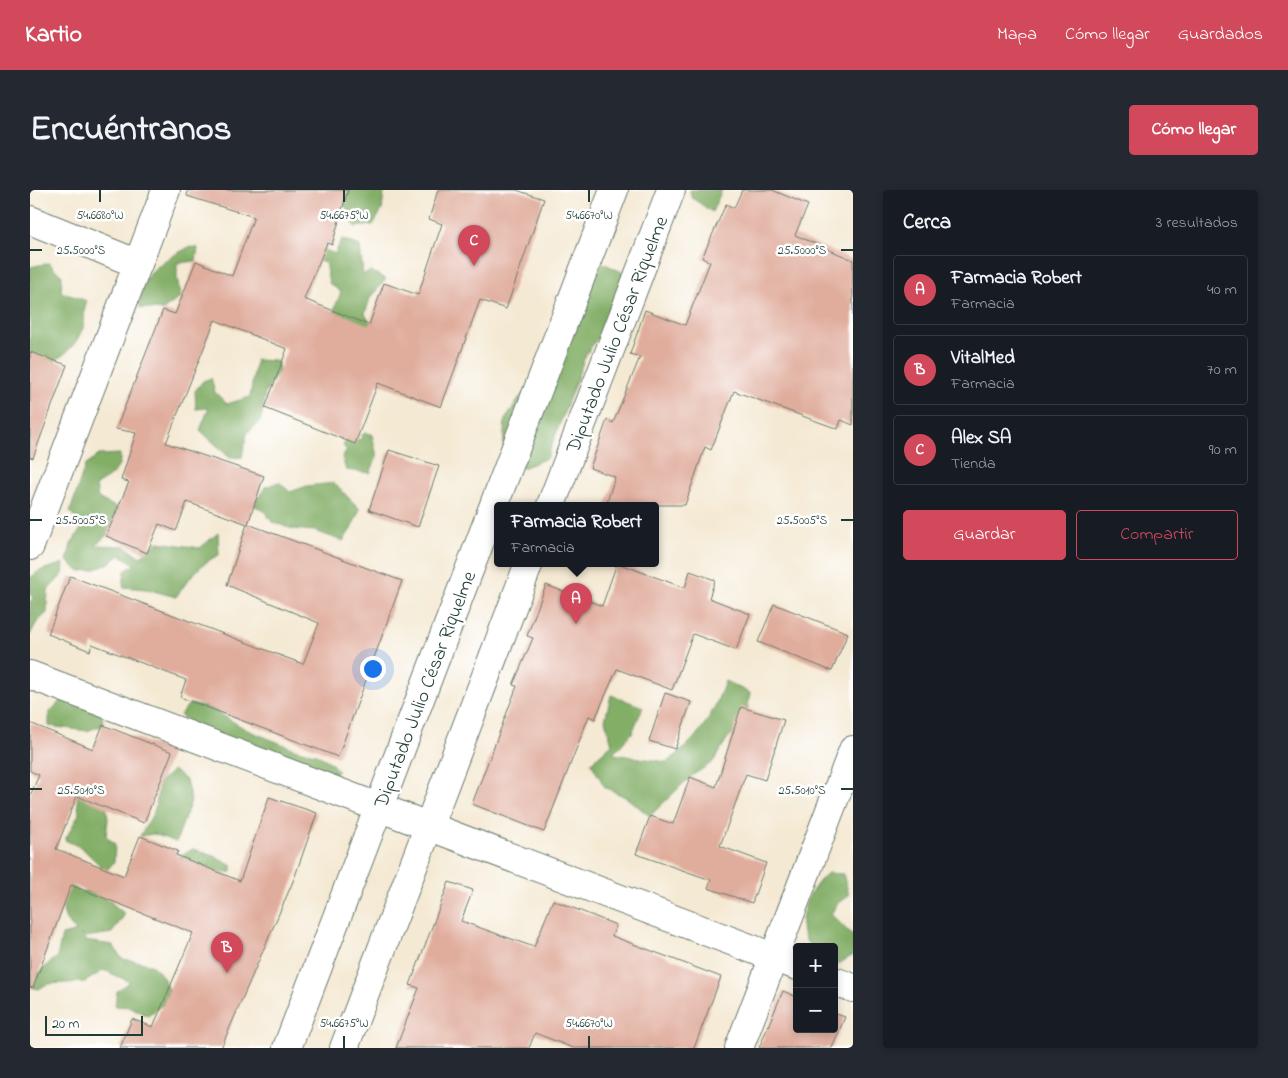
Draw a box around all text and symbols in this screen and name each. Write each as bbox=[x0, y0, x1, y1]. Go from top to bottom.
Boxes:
text: Kartio bbox=[25, 18, 82, 53]
text: Mapa bbox=[997, 22, 1037, 48]
text: Cómo llegar bbox=[1065, 22, 1150, 48]
text: Guardados bbox=[1178, 22, 1263, 48]
text: Encuéntranos bbox=[30, 105, 232, 156]
button: Cómo llegar bbox=[1129, 105, 1258, 155]
text: 54.6680°W bbox=[76, 207, 124, 225]
text: 54.6675°W bbox=[319, 207, 369, 225]
text: 54.6670°W bbox=[565, 207, 613, 225]
text: Cerca bbox=[903, 208, 951, 238]
text: 3 resultados bbox=[1156, 211, 1238, 235]
street label: Diputado Julio César Riquelme bbox=[559, 212, 677, 458]
pin: C bbox=[458, 225, 490, 266]
text: 25.5000°S bbox=[57, 242, 106, 260]
text: 25.5000°S bbox=[778, 242, 827, 260]
text: Farmacia Robert bbox=[951, 265, 1082, 292]
text: A bbox=[915, 278, 925, 302]
text: 40 m bbox=[1207, 278, 1237, 302]
text: Farmacia bbox=[951, 292, 1015, 316]
text: VitalMed bbox=[951, 345, 1015, 372]
text: B bbox=[915, 358, 925, 382]
text: 70 m bbox=[1207, 358, 1237, 382]
text: Farmacia bbox=[951, 372, 1015, 396]
text: Alex SA bbox=[951, 425, 1012, 452]
text: C bbox=[916, 438, 924, 462]
text: 90 m bbox=[1209, 438, 1237, 462]
text: Tienda bbox=[951, 452, 996, 476]
popup bbox=[494, 502, 659, 567]
text: Farmacia Robert bbox=[511, 509, 642, 536]
button: Guardar bbox=[903, 510, 1066, 560]
button: Compartir bbox=[1076, 510, 1238, 560]
text: 25.5005°S bbox=[56, 512, 106, 530]
text: 25.5005°S bbox=[777, 512, 827, 530]
text: Farmacia bbox=[511, 536, 575, 560]
street label: Diputado Julio César Riquelme bbox=[367, 567, 485, 813]
pin: A bbox=[560, 583, 592, 624]
your location bbox=[360, 656, 386, 682]
text: 25.5010°S bbox=[57, 782, 105, 800]
text: 25.5010°S bbox=[778, 782, 826, 800]
pin: B bbox=[211, 932, 243, 973]
map controls bbox=[793, 943, 838, 1033]
button: + bbox=[793, 943, 838, 988]
button: − bbox=[793, 988, 838, 1033]
scale bar bbox=[45, 1013, 142, 1036]
text: 20 m bbox=[52, 1014, 79, 1035]
text: 54.6675°W bbox=[319, 1015, 369, 1033]
text: 54.6670°W bbox=[565, 1015, 613, 1033]

